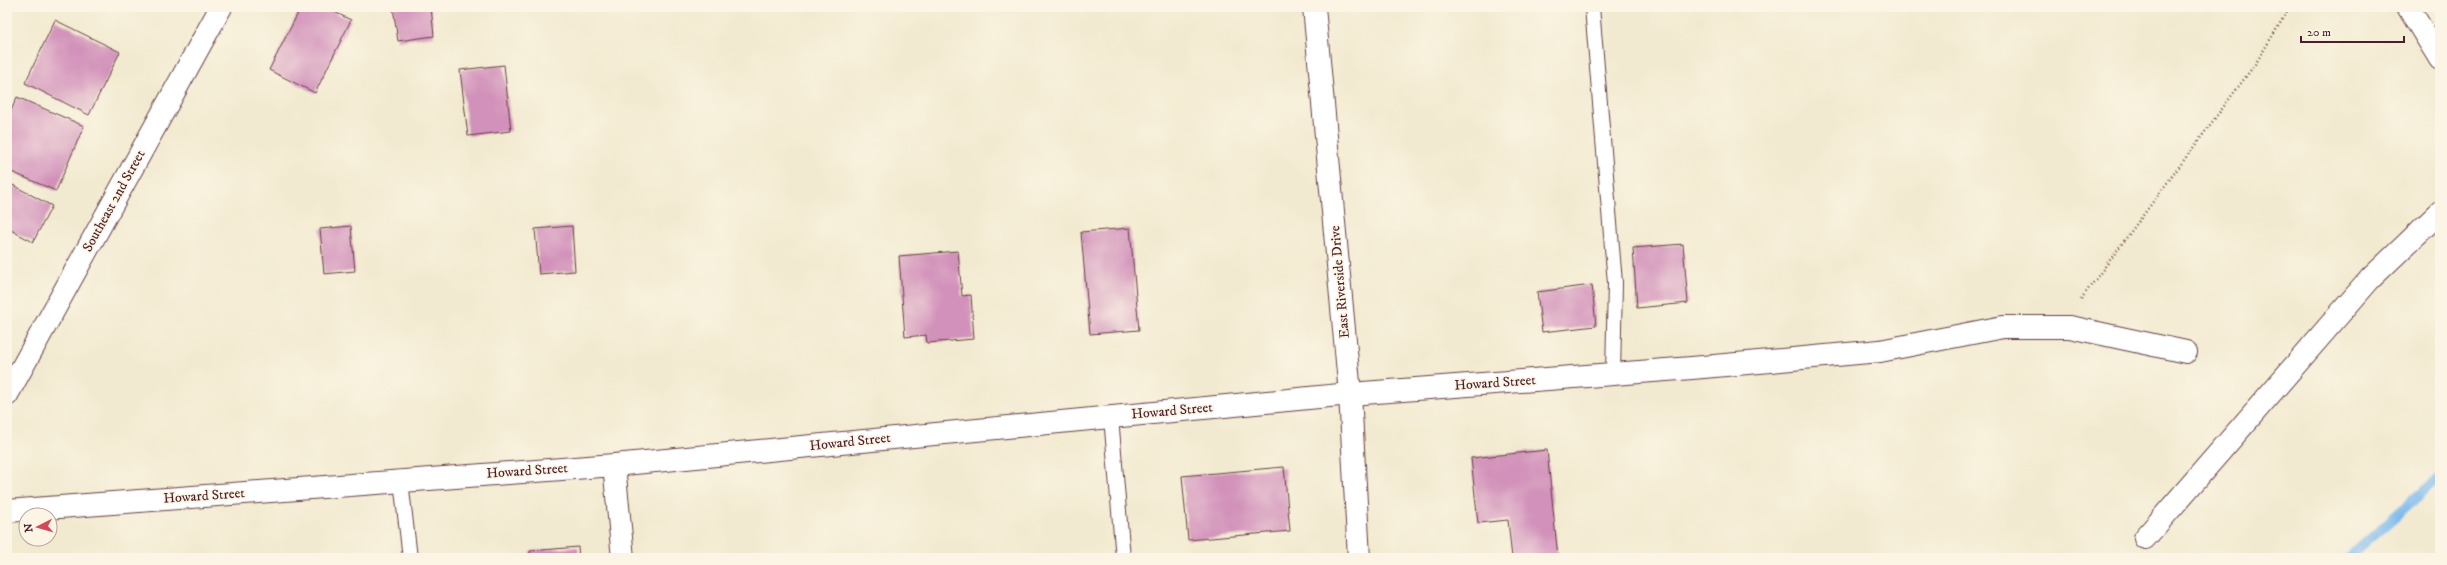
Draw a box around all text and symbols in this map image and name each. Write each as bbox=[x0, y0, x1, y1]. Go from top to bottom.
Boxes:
scale bar bbox=[2301, 18, 2404, 44]
text: 20 m bbox=[2307, 25, 2331, 40]
street label: Southeast 2nd Street bbox=[79, 146, 150, 255]
street label: East Riverside Drive bbox=[1326, 225, 1354, 339]
street label: Howard Street bbox=[1454, 371, 1537, 395]
street label: Howard Street bbox=[1131, 398, 1214, 424]
street label: Howard Street bbox=[809, 429, 892, 455]
street label: Howard Street bbox=[486, 459, 569, 483]
street label: Howard Street bbox=[163, 484, 246, 508]
north arrow bbox=[18, 507, 58, 547]
text: N bbox=[22, 523, 36, 533]

